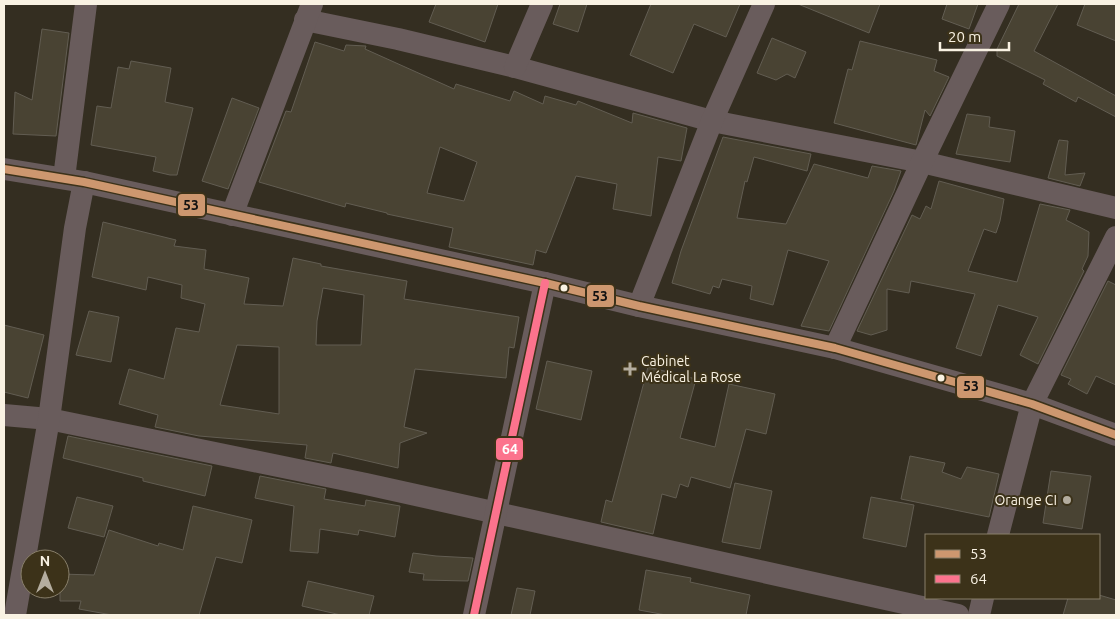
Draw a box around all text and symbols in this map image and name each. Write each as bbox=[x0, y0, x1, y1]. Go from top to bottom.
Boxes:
scale bar bbox=[940, 20, 1009, 52]
text: 20 m bbox=[948, 28, 981, 45]
line badge: 53 bbox=[177, 193, 206, 217]
text: 53 bbox=[183, 197, 199, 213]
unlabelled marker bbox=[559, 283, 569, 293]
line badge: 53 bbox=[586, 284, 615, 308]
text: 53 bbox=[592, 288, 608, 304]
place label: Cabinet Médical La Rose bbox=[641, 353, 741, 385]
marker: Cabinet Médical La Rose bbox=[623, 362, 637, 376]
unlabelled marker bbox=[936, 373, 946, 383]
line badge: 53 bbox=[956, 375, 985, 399]
text: 53 bbox=[963, 378, 979, 394]
line badge: 64 bbox=[495, 437, 524, 461]
text: 64 bbox=[502, 441, 518, 457]
place label: Orange CI bbox=[995, 492, 1057, 508]
marker: Orange CI bbox=[1061, 494, 1073, 506]
legend bbox=[925, 534, 1100, 599]
text: 53 bbox=[970, 545, 987, 562]
north arrow bbox=[20, 549, 70, 599]
text: N bbox=[40, 553, 50, 569]
text: 64 bbox=[970, 570, 987, 587]

